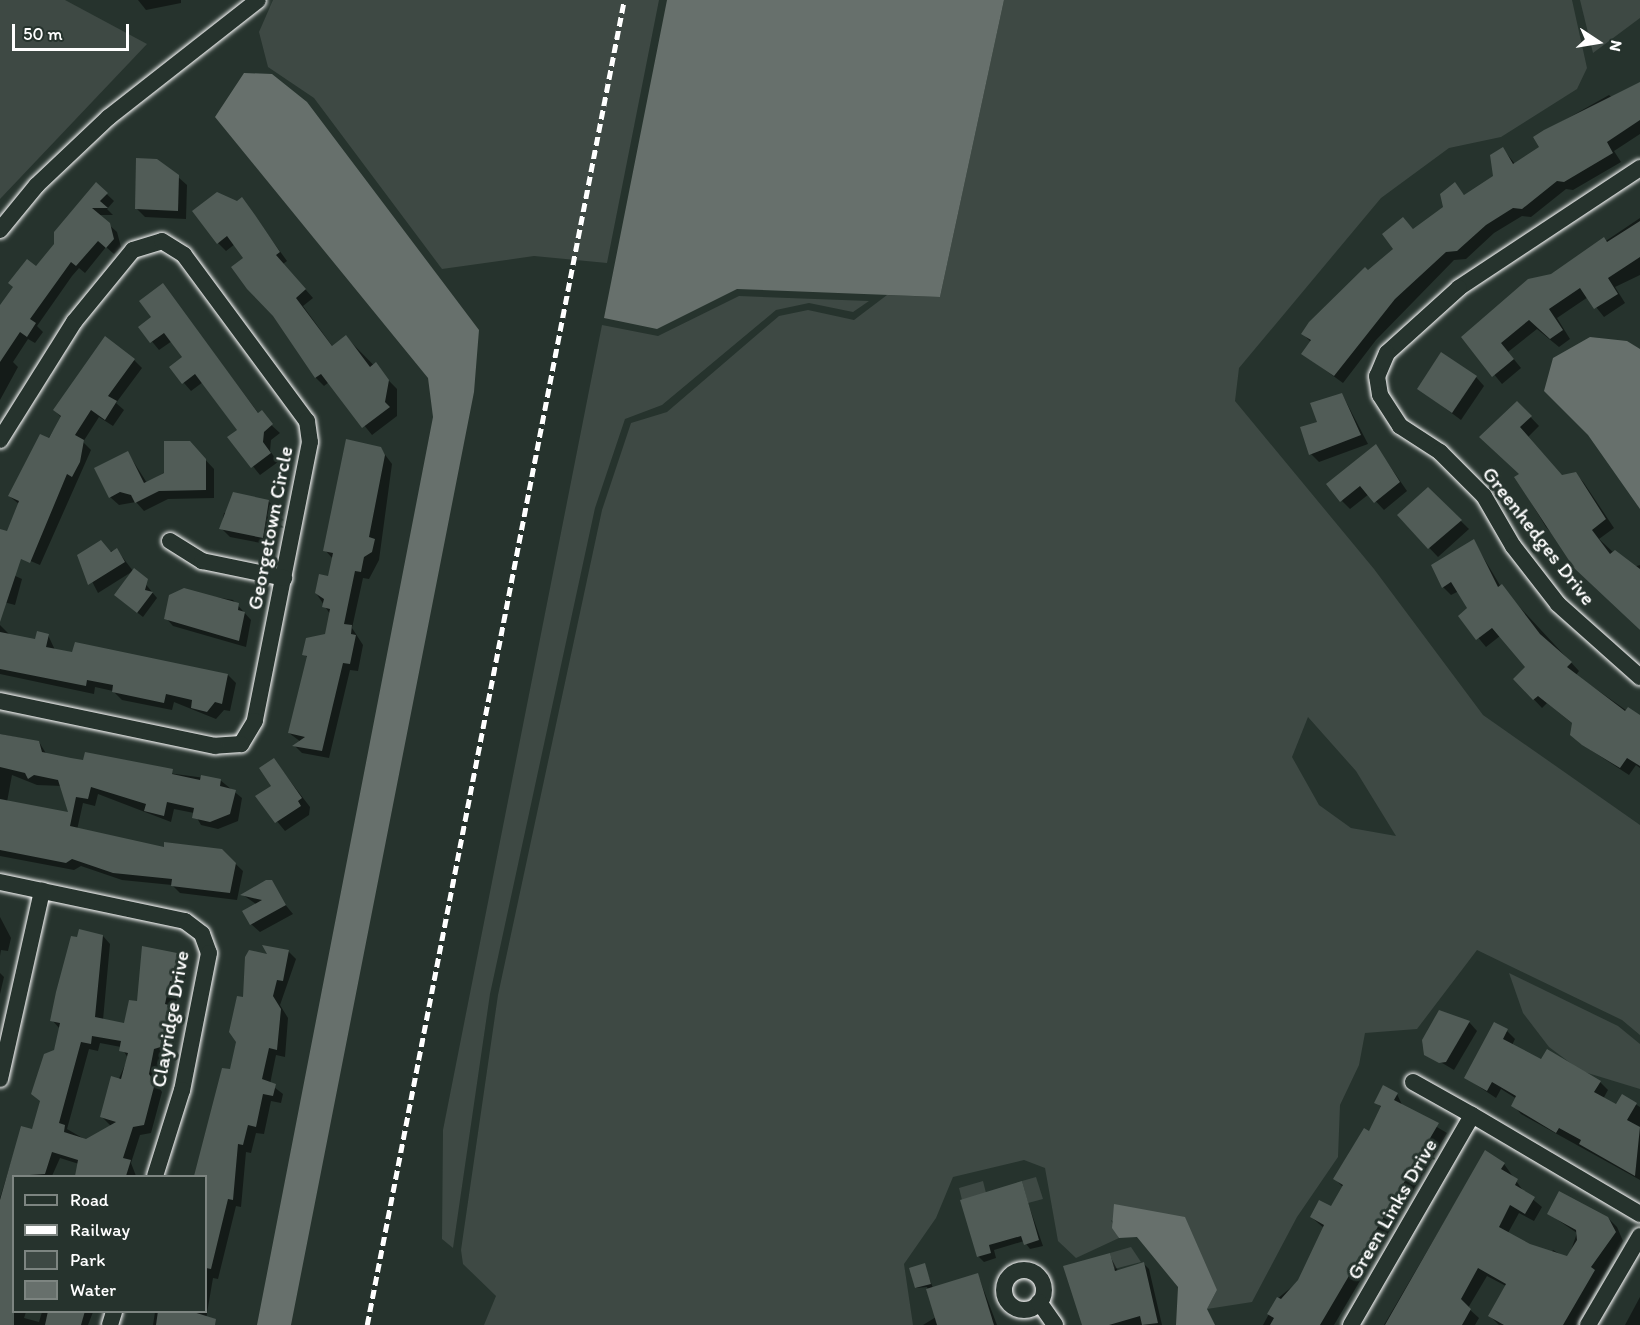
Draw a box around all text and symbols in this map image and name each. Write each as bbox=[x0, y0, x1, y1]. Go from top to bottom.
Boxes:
scale bar bbox=[15, 12, 132, 50]
north arrow bbox=[1568, 12, 1628, 72]
text: 50 m bbox=[23, 23, 63, 45]
text: N bbox=[1606, 39, 1627, 53]
street label: Georgetown Circle bbox=[242, 444, 298, 612]
street label: Greenhedges Drive bbox=[1477, 462, 1601, 610]
street label: Clayridge Drive bbox=[146, 949, 194, 1089]
street label: Green Links Drive bbox=[1341, 1134, 1443, 1284]
legend bbox=[12, 1175, 207, 1313]
text: Road bbox=[70, 1189, 109, 1211]
text: Railway bbox=[70, 1219, 130, 1241]
text: Park bbox=[70, 1249, 105, 1271]
text: Water bbox=[70, 1279, 116, 1301]

